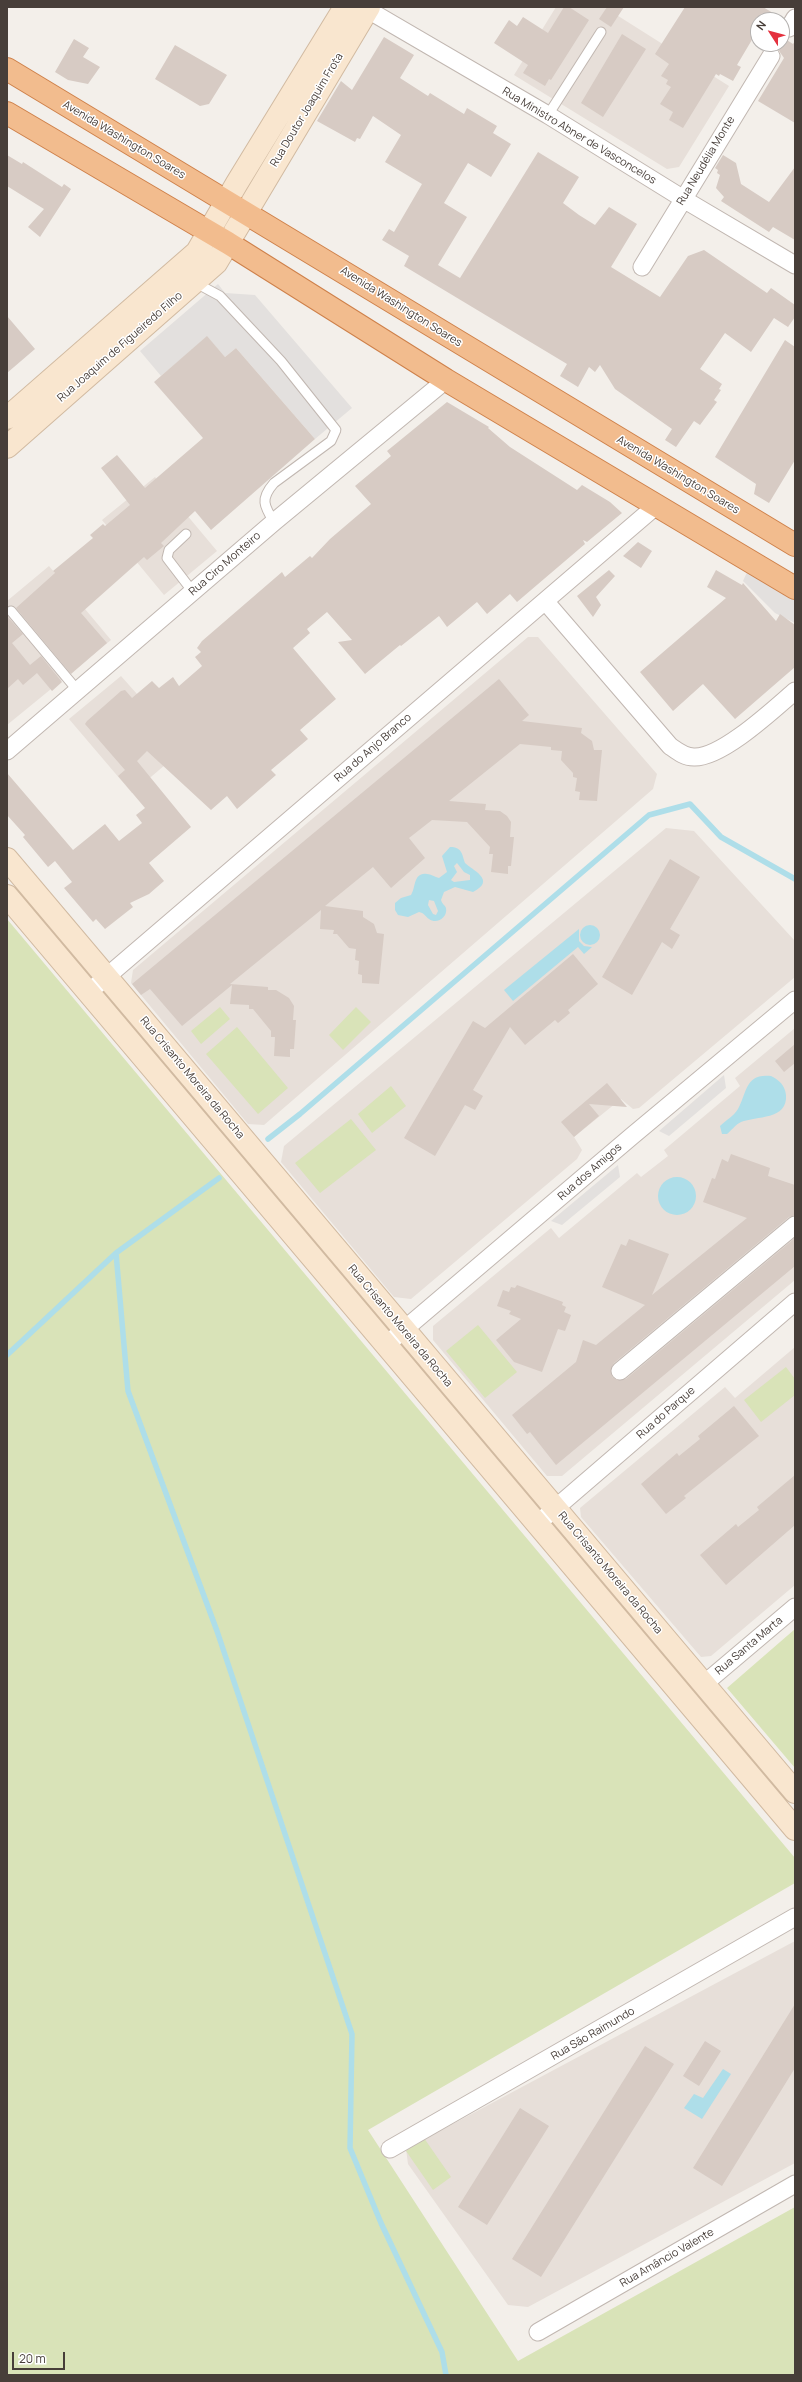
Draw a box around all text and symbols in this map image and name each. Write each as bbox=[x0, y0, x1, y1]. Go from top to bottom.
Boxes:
north arrow bbox=[750, 12, 790, 52]
text: N bbox=[752, 18, 769, 33]
street label: Rua Doutor Joaquim Frota bbox=[268, 51, 346, 169]
street label: Rua Ministro Abner de Vasconcelos bbox=[500, 85, 658, 187]
street label: Avenida Washington Soares bbox=[60, 98, 188, 182]
street label: Rua Neudélia Monte bbox=[674, 114, 738, 208]
street label: Avenida Washington Soares bbox=[338, 264, 464, 350]
street label: Rua Joaquim de Figueiredo Filho bbox=[55, 289, 185, 405]
street label: Avenida Washington Soares bbox=[614, 433, 742, 517]
street label: Rua Ciro Monteiro bbox=[186, 529, 264, 599]
street label: Rua do Anjo Branco bbox=[332, 711, 414, 785]
street label: Rua Crisanto Moreira da Rocha bbox=[137, 1014, 247, 1142]
street label: Rua dos Amigos bbox=[555, 1141, 625, 1203]
street label: Rua Crisanto Moreira da Rocha bbox=[345, 1262, 455, 1390]
street label: Rua do Parque bbox=[634, 1384, 698, 1442]
street label: Rua Crisanto Moreira da Rocha bbox=[555, 1509, 665, 1637]
street label: Rua Santa Marta bbox=[713, 1614, 785, 1678]
street label: Rua São Raimundo bbox=[549, 2005, 637, 2063]
street label: Rua Amâncio Valente bbox=[618, 2226, 716, 2290]
scale bar bbox=[14, 2344, 67, 2370]
text: 20 m bbox=[19, 2350, 46, 2367]

